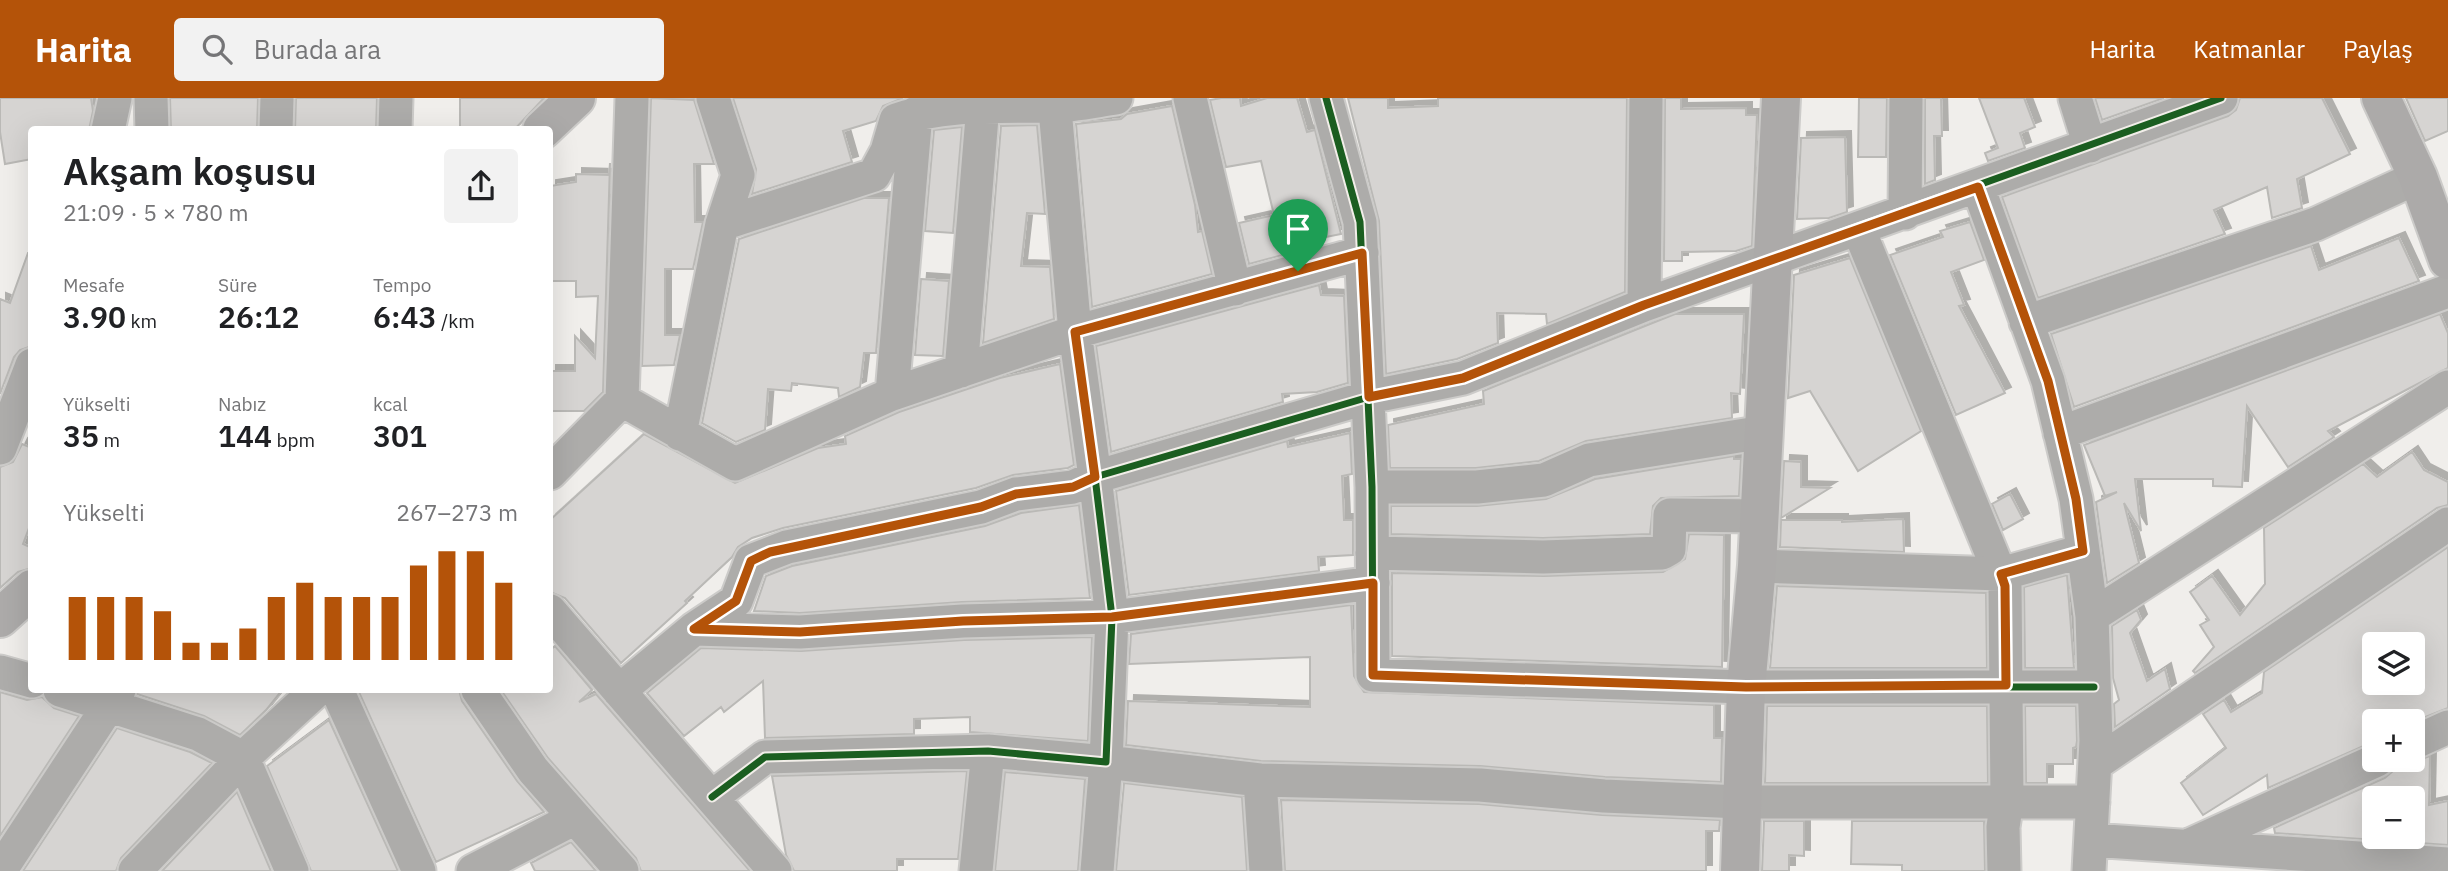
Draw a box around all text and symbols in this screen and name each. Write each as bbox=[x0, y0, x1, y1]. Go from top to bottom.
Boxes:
search box bbox=[174, 18, 664, 81]
text: Harita bbox=[35, 28, 132, 71]
icon: search bbox=[198, 30, 236, 68]
text: Burada ara bbox=[254, 32, 381, 66]
text: Harita bbox=[2089, 33, 2155, 65]
text: Katmanlar bbox=[2193, 33, 2305, 65]
text: Paylaş bbox=[2343, 33, 2413, 65]
text: Akşam koşusu bbox=[63, 146, 317, 195]
button: share bbox=[444, 149, 518, 223]
text: 21:09 · 5 × 780 m bbox=[63, 197, 249, 227]
pin bbox=[1268, 199, 1328, 271]
icon: arrive bbox=[1279, 210, 1317, 248]
text: Mesafe bbox=[63, 273, 125, 297]
text: Süre bbox=[218, 273, 257, 297]
text: Tempo bbox=[373, 273, 431, 297]
text: 3.90 bbox=[63, 297, 126, 336]
text: 26:12 bbox=[218, 297, 300, 336]
text: 6:43 bbox=[373, 297, 437, 336]
text: km bbox=[126, 309, 157, 333]
text: /km bbox=[437, 309, 475, 333]
text: Yükselti bbox=[63, 392, 131, 416]
text: Nabız bbox=[218, 392, 266, 416]
text: kcal bbox=[373, 392, 408, 416]
text: 35 bbox=[63, 416, 99, 455]
text: 144 bbox=[218, 416, 272, 455]
text: 301 bbox=[373, 416, 427, 455]
text: m bbox=[99, 428, 120, 452]
text: bpm bbox=[272, 428, 315, 452]
text: Yükselti bbox=[63, 497, 145, 527]
text: 267–273 m bbox=[396, 497, 518, 527]
map controls bbox=[2362, 632, 2425, 849]
button: layers bbox=[2362, 632, 2425, 695]
button: + bbox=[2362, 709, 2425, 772]
button: − bbox=[2362, 786, 2425, 849]

